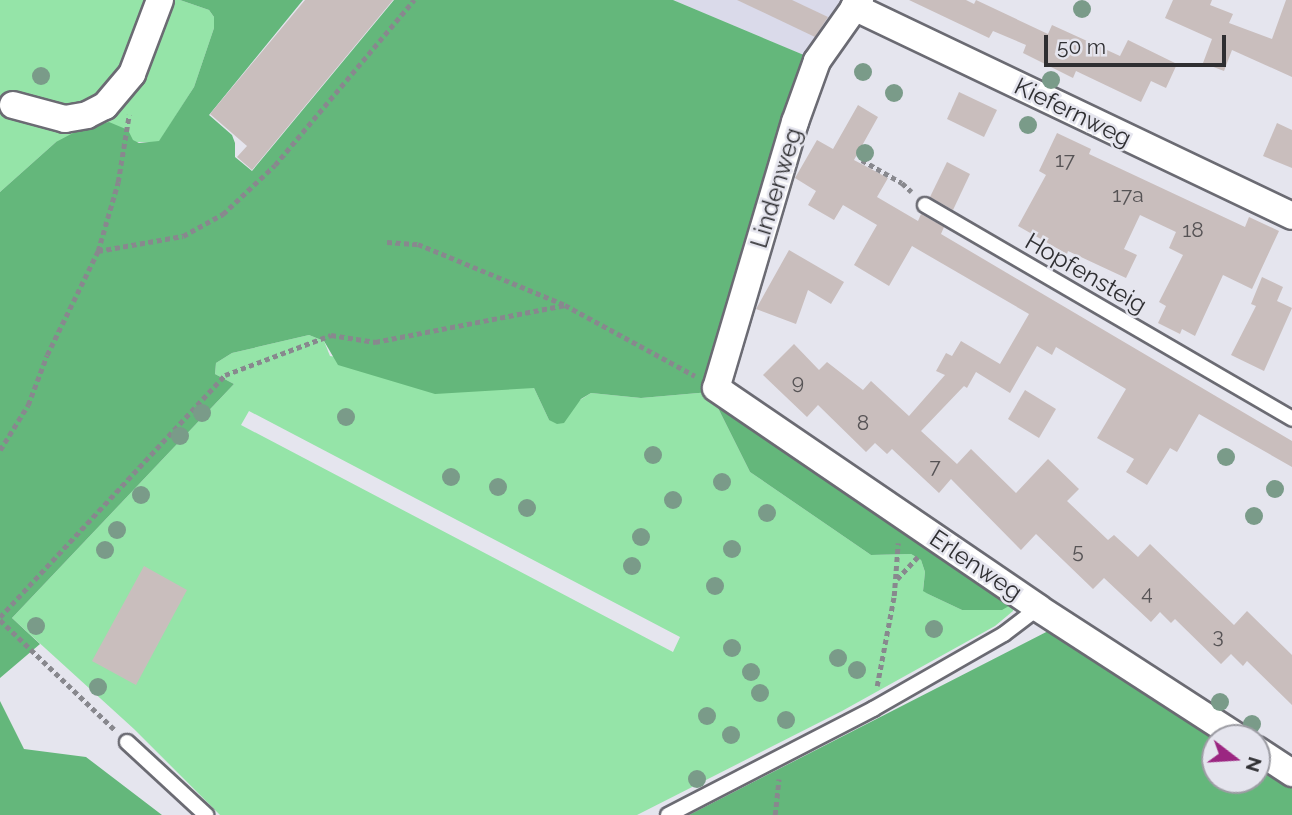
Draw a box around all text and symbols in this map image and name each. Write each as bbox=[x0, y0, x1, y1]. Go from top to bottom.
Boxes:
scale bar bbox=[1047, 21, 1229, 65]
text: 50 m bbox=[1057, 34, 1106, 59]
street label: Kiefernweg bbox=[1010, 71, 1136, 153]
street label: Lindenweg bbox=[744, 125, 808, 251]
house number: 17 bbox=[1055, 147, 1075, 173]
house number: 17a bbox=[1112, 182, 1144, 208]
house number: 18 bbox=[1182, 217, 1204, 243]
street label: Hopfensteig bbox=[1020, 227, 1152, 319]
house number: 9 bbox=[792, 369, 804, 395]
house number: 8 bbox=[857, 410, 869, 436]
house number: 7 bbox=[929, 453, 941, 479]
street label: Erlenweg bbox=[924, 524, 1028, 606]
house number: 5 bbox=[1072, 538, 1084, 564]
house number: 4 bbox=[1141, 580, 1153, 606]
house number: 3 bbox=[1212, 623, 1224, 649]
north arrow bbox=[1201, 724, 1271, 794]
text: N bbox=[1242, 754, 1267, 775]

